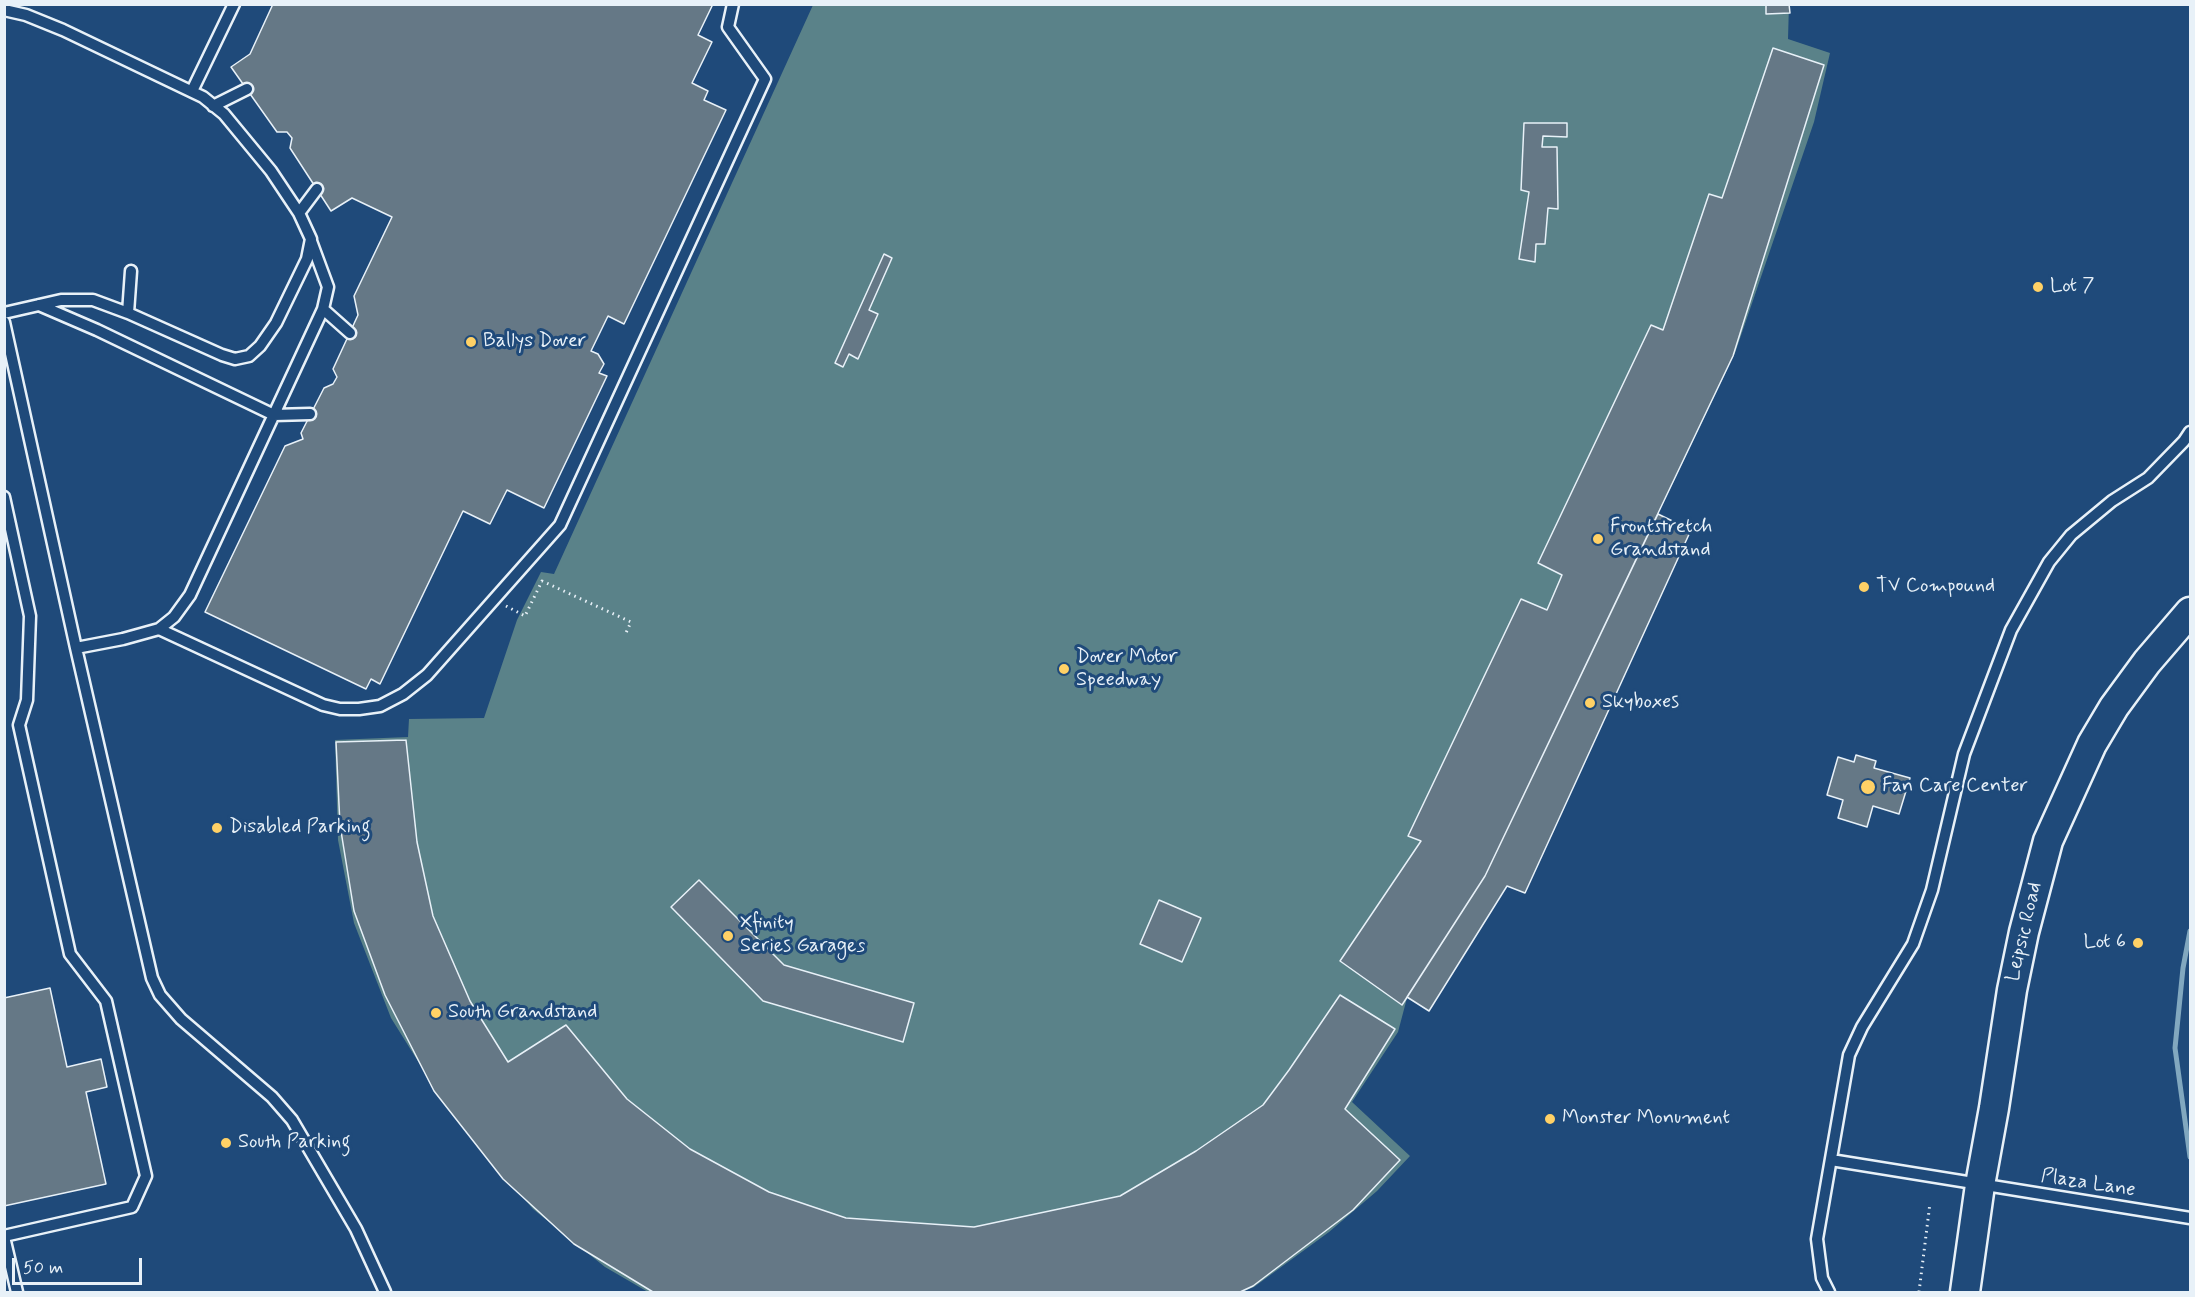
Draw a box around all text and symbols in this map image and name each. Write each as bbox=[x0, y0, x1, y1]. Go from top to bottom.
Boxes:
place label: Lot 7 bbox=[2050, 275, 2094, 299]
marker: Lot 7 bbox=[2031, 280, 2045, 294]
place label: Ballys Dover bbox=[483, 330, 586, 354]
marker: Ballys Dover bbox=[464, 335, 478, 349]
place label: Frontstretch Grandstand bbox=[1610, 516, 1712, 563]
marker: Frontstretch Grandstand bbox=[1591, 532, 1605, 546]
place label: TV Compound bbox=[1876, 575, 1995, 599]
marker: TV Compound bbox=[1857, 580, 1871, 594]
place label: Dover Motor Speedway bbox=[1076, 646, 1178, 693]
marker: Dover Motor Speedway bbox=[1057, 662, 1071, 676]
place label: Skyboxes bbox=[1602, 691, 1679, 715]
marker: Skyboxes bbox=[1583, 696, 1597, 710]
place label: Fan Care Center bbox=[1882, 775, 2028, 799]
marker: Fan Care Center bbox=[1859, 778, 1877, 796]
place label: Disabled Parking bbox=[229, 816, 370, 840]
marker: Disabled Parking bbox=[210, 821, 224, 835]
street label: Leipsic Road bbox=[2002, 880, 2048, 984]
place label: Xfinity Series Garages bbox=[740, 912, 865, 959]
marker: Xfinity Series Garages bbox=[721, 929, 735, 943]
place label: Lot 6 bbox=[2083, 931, 2126, 955]
marker: Lot 6 bbox=[2131, 936, 2145, 950]
place label: South Grandstand bbox=[448, 1001, 597, 1025]
marker: South Grandstand bbox=[429, 1006, 443, 1020]
place label: Monster Monument bbox=[1562, 1107, 1730, 1131]
marker: Monster Monument bbox=[1543, 1112, 1557, 1126]
place label: South Parking bbox=[238, 1131, 351, 1155]
marker: South Parking bbox=[219, 1136, 233, 1150]
street label: Plaza Lane bbox=[2039, 1165, 2137, 1203]
scale bar bbox=[15, 1246, 146, 1284]
text: 50 m bbox=[23, 1256, 63, 1280]

